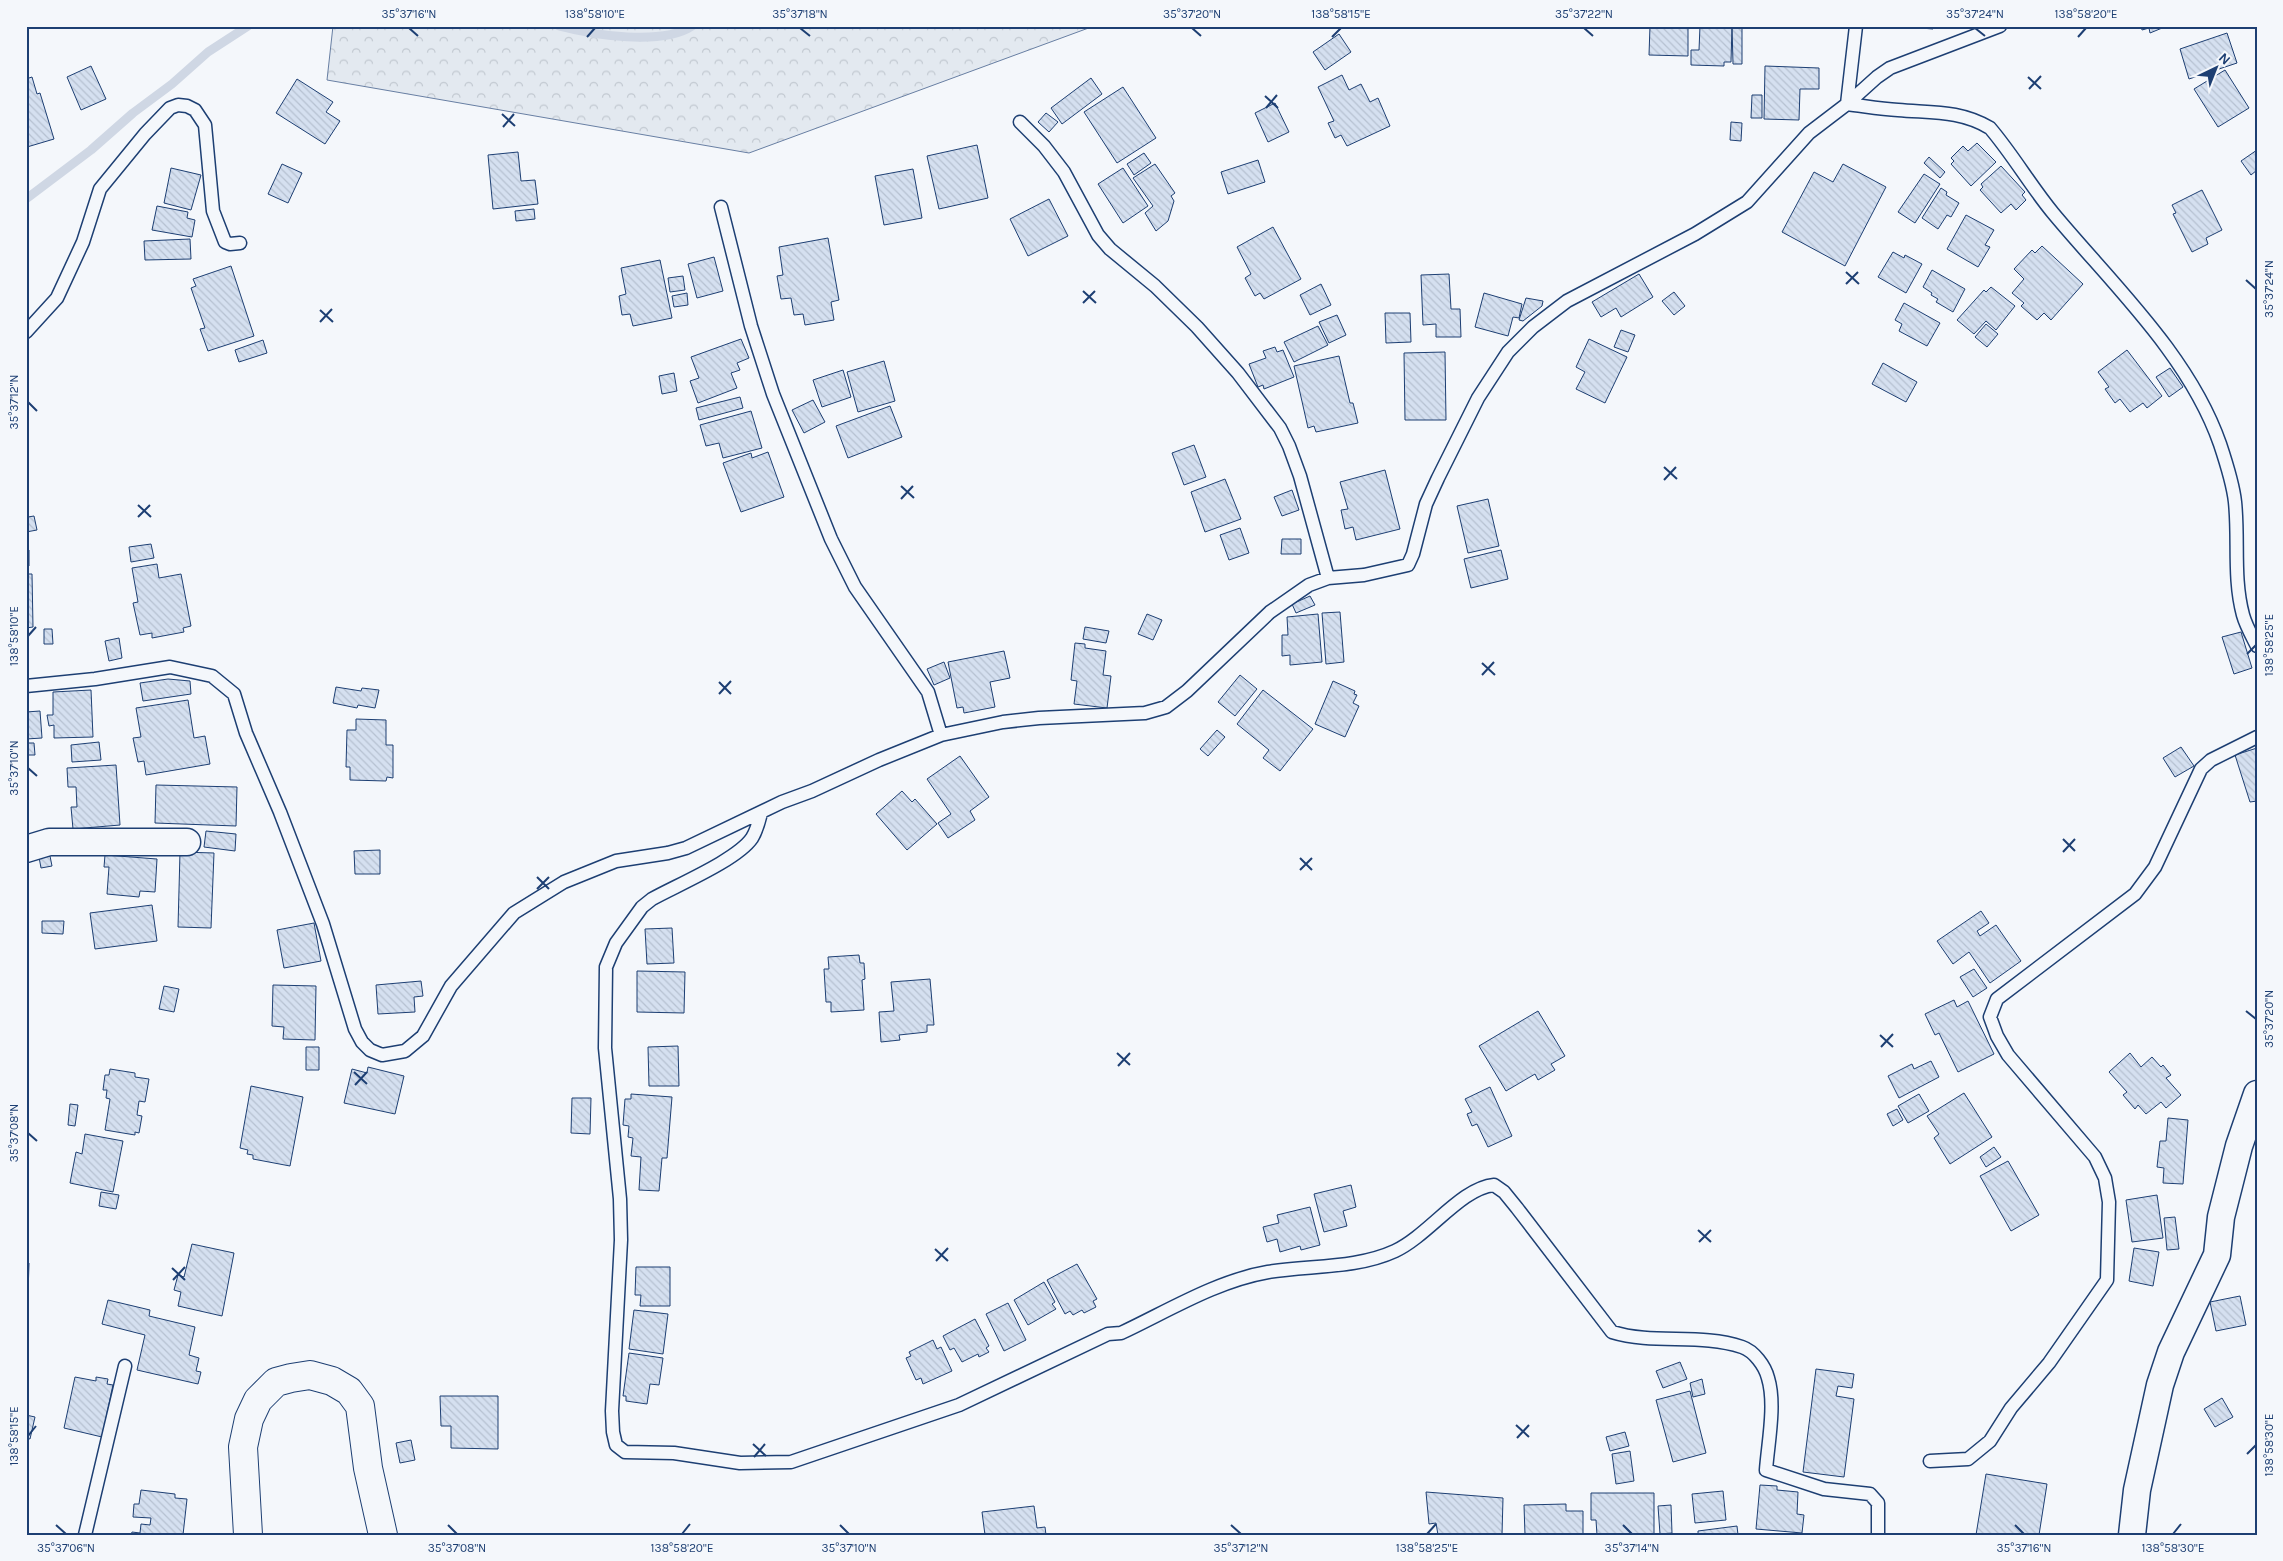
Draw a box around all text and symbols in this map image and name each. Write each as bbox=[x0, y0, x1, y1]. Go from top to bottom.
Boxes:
text: 35°37'16"N bbox=[382, 7, 437, 21]
text: 138°58'10"E bbox=[565, 7, 625, 21]
text: 35°37'18"N bbox=[772, 7, 828, 21]
text: 35°37'20"N bbox=[1163, 7, 1221, 21]
text: 138°58'15"E bbox=[1311, 7, 1371, 21]
text: 35°37'22"N bbox=[1555, 7, 1613, 21]
text: 35°37'24"N bbox=[1946, 7, 2004, 21]
text: 138°58'20"E bbox=[2055, 7, 2117, 21]
north arrow bbox=[2190, 42, 2240, 92]
text: N bbox=[2215, 49, 2234, 69]
text: 35°37'24"N bbox=[2262, 260, 2276, 318]
text: 35°37'12"N bbox=[7, 374, 21, 430]
text: 138°58'10"E bbox=[7, 606, 21, 666]
text: 138°58'25"E bbox=[2262, 614, 2276, 676]
text: 35°37'10"N bbox=[7, 740, 21, 796]
text: 35°37'20"N bbox=[2262, 990, 2276, 1048]
text: 35°37'08"N bbox=[7, 1104, 21, 1162]
text: 138°58'15"E bbox=[7, 1406, 21, 1466]
text: 138°58'30"E bbox=[2262, 1414, 2276, 1476]
text: 35°37'06"N bbox=[37, 1541, 95, 1555]
text: 35°37'08"N bbox=[428, 1541, 486, 1555]
text: 138°58'20"E bbox=[651, 1541, 713, 1555]
text: 35°37'10"N bbox=[821, 1541, 877, 1555]
text: 35°37'12"N bbox=[1213, 1541, 1269, 1555]
text: 138°58'25"E bbox=[1396, 1541, 1458, 1555]
text: 35°37'14"N bbox=[1605, 1541, 1659, 1555]
text: 35°37'16"N bbox=[1997, 1541, 2052, 1555]
text: 138°58'30"E bbox=[2142, 1541, 2204, 1555]

